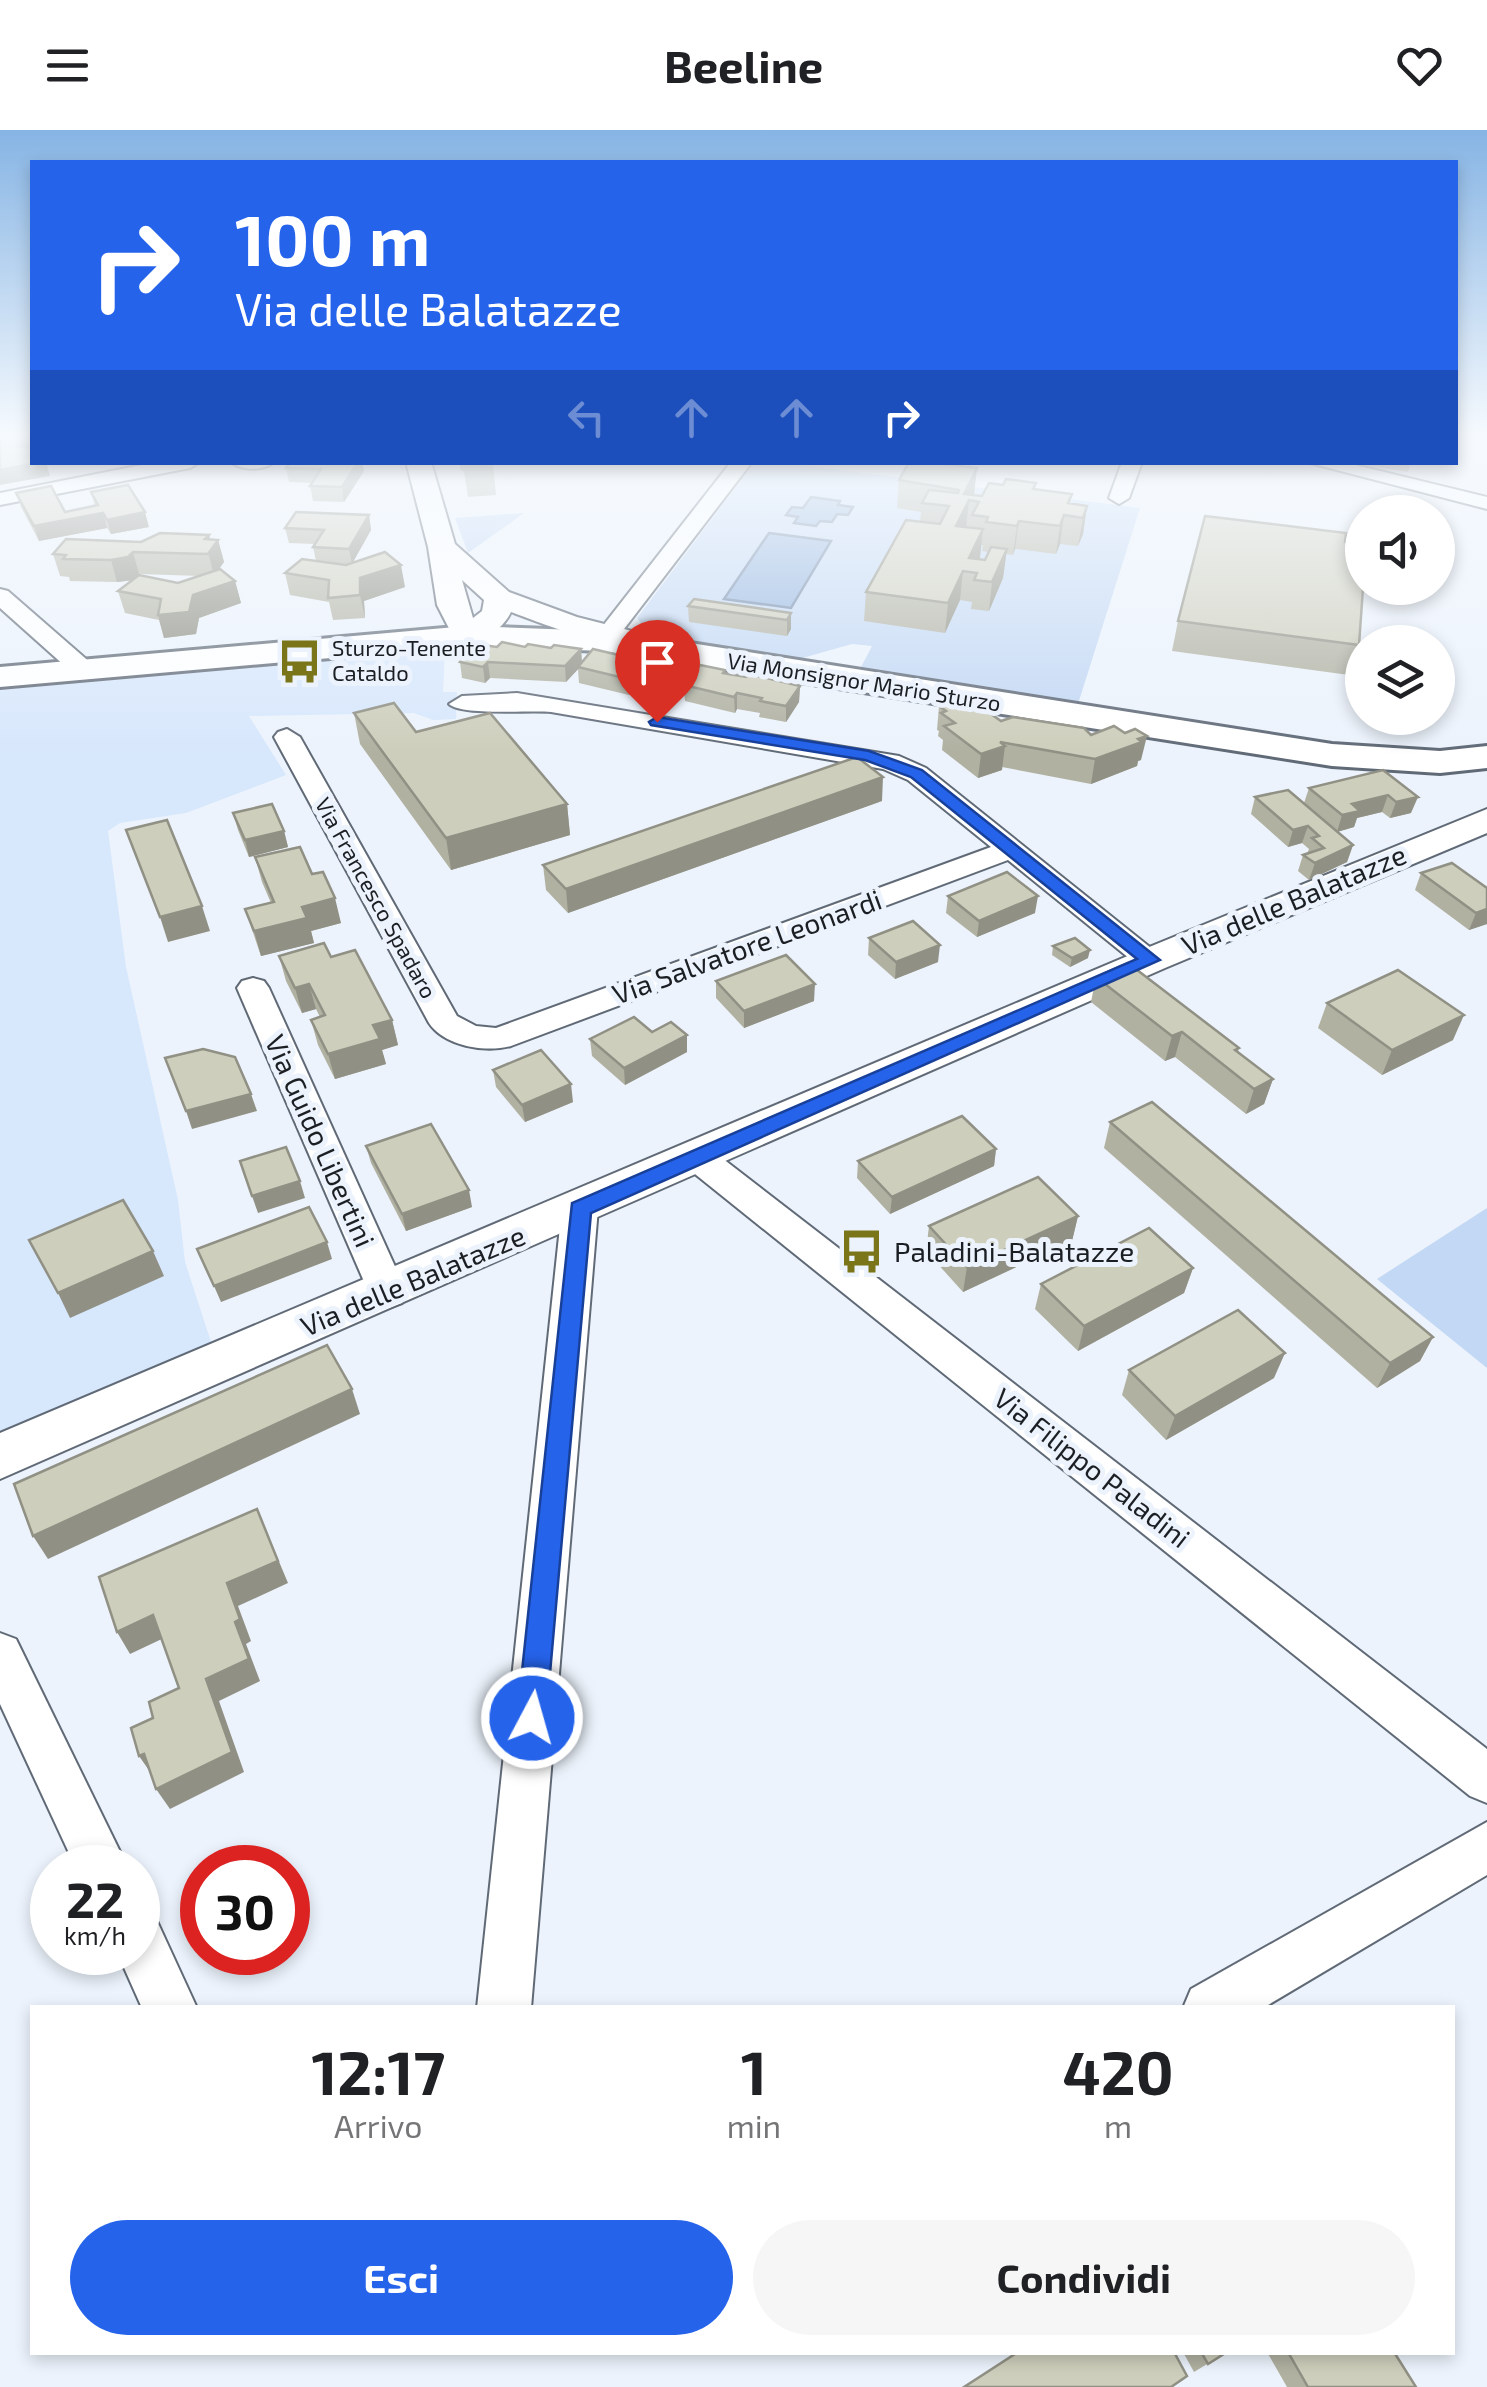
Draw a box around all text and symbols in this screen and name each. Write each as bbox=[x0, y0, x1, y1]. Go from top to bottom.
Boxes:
icon: menu bbox=[40, 38, 95, 93]
text: Beeline bbox=[664, 38, 823, 92]
icon: heart bbox=[1392, 38, 1447, 93]
text: 100 m bbox=[235, 196, 430, 280]
icon: right bbox=[70, 200, 200, 330]
text: Via delle Balatazze bbox=[235, 281, 622, 335]
icon: left bbox=[559, 390, 614, 445]
icon: ahead bbox=[664, 390, 719, 445]
icon: ahead bbox=[769, 390, 824, 445]
icon: right bbox=[874, 390, 929, 445]
map controls bbox=[1345, 495, 1455, 735]
button: sound bbox=[1345, 495, 1455, 605]
pin bbox=[615, 620, 700, 723]
button: layers bbox=[1345, 625, 1455, 735]
place label: Sturzo-Tenente Cataldo bbox=[332, 634, 486, 685]
icon: arrive bbox=[630, 635, 685, 690]
bus stop icon: Sturzo-Tenente Cataldo bbox=[275, 637, 323, 685]
street label: Via Monsignor Mario Sturzo bbox=[726, 647, 1003, 715]
street label: Via Francesco Spadaro bbox=[311, 793, 443, 1002]
street label: Via delle Balatazze bbox=[1176, 836, 1411, 962]
street label: Via Salvatore Leonardi bbox=[607, 882, 886, 1011]
street label: Via Guido Libertini bbox=[259, 1029, 383, 1252]
street label: Via delle Balatazze bbox=[295, 1217, 530, 1343]
bus stop icon: Paladini-Balatazze bbox=[837, 1228, 885, 1276]
place label: Paladini-Balatazze bbox=[894, 1234, 1134, 1268]
street label: Via Filippo Paladini bbox=[988, 1380, 1197, 1554]
position arrow bbox=[480, 1666, 584, 1770]
speed limit sign: 30 bbox=[180, 1845, 310, 1975]
text: 22 bbox=[66, 1868, 124, 1928]
text: km/h bbox=[64, 1920, 126, 1950]
text: 12:17 bbox=[311, 2035, 445, 2107]
text: 1 bbox=[741, 2035, 767, 2107]
text: 420 bbox=[1063, 2035, 1174, 2107]
text: Arrivo bbox=[334, 2106, 423, 2144]
text: min bbox=[727, 2106, 781, 2144]
text: m bbox=[1104, 2106, 1132, 2144]
button: Esci bbox=[70, 2220, 733, 2335]
button: Condividi bbox=[753, 2220, 1415, 2335]

